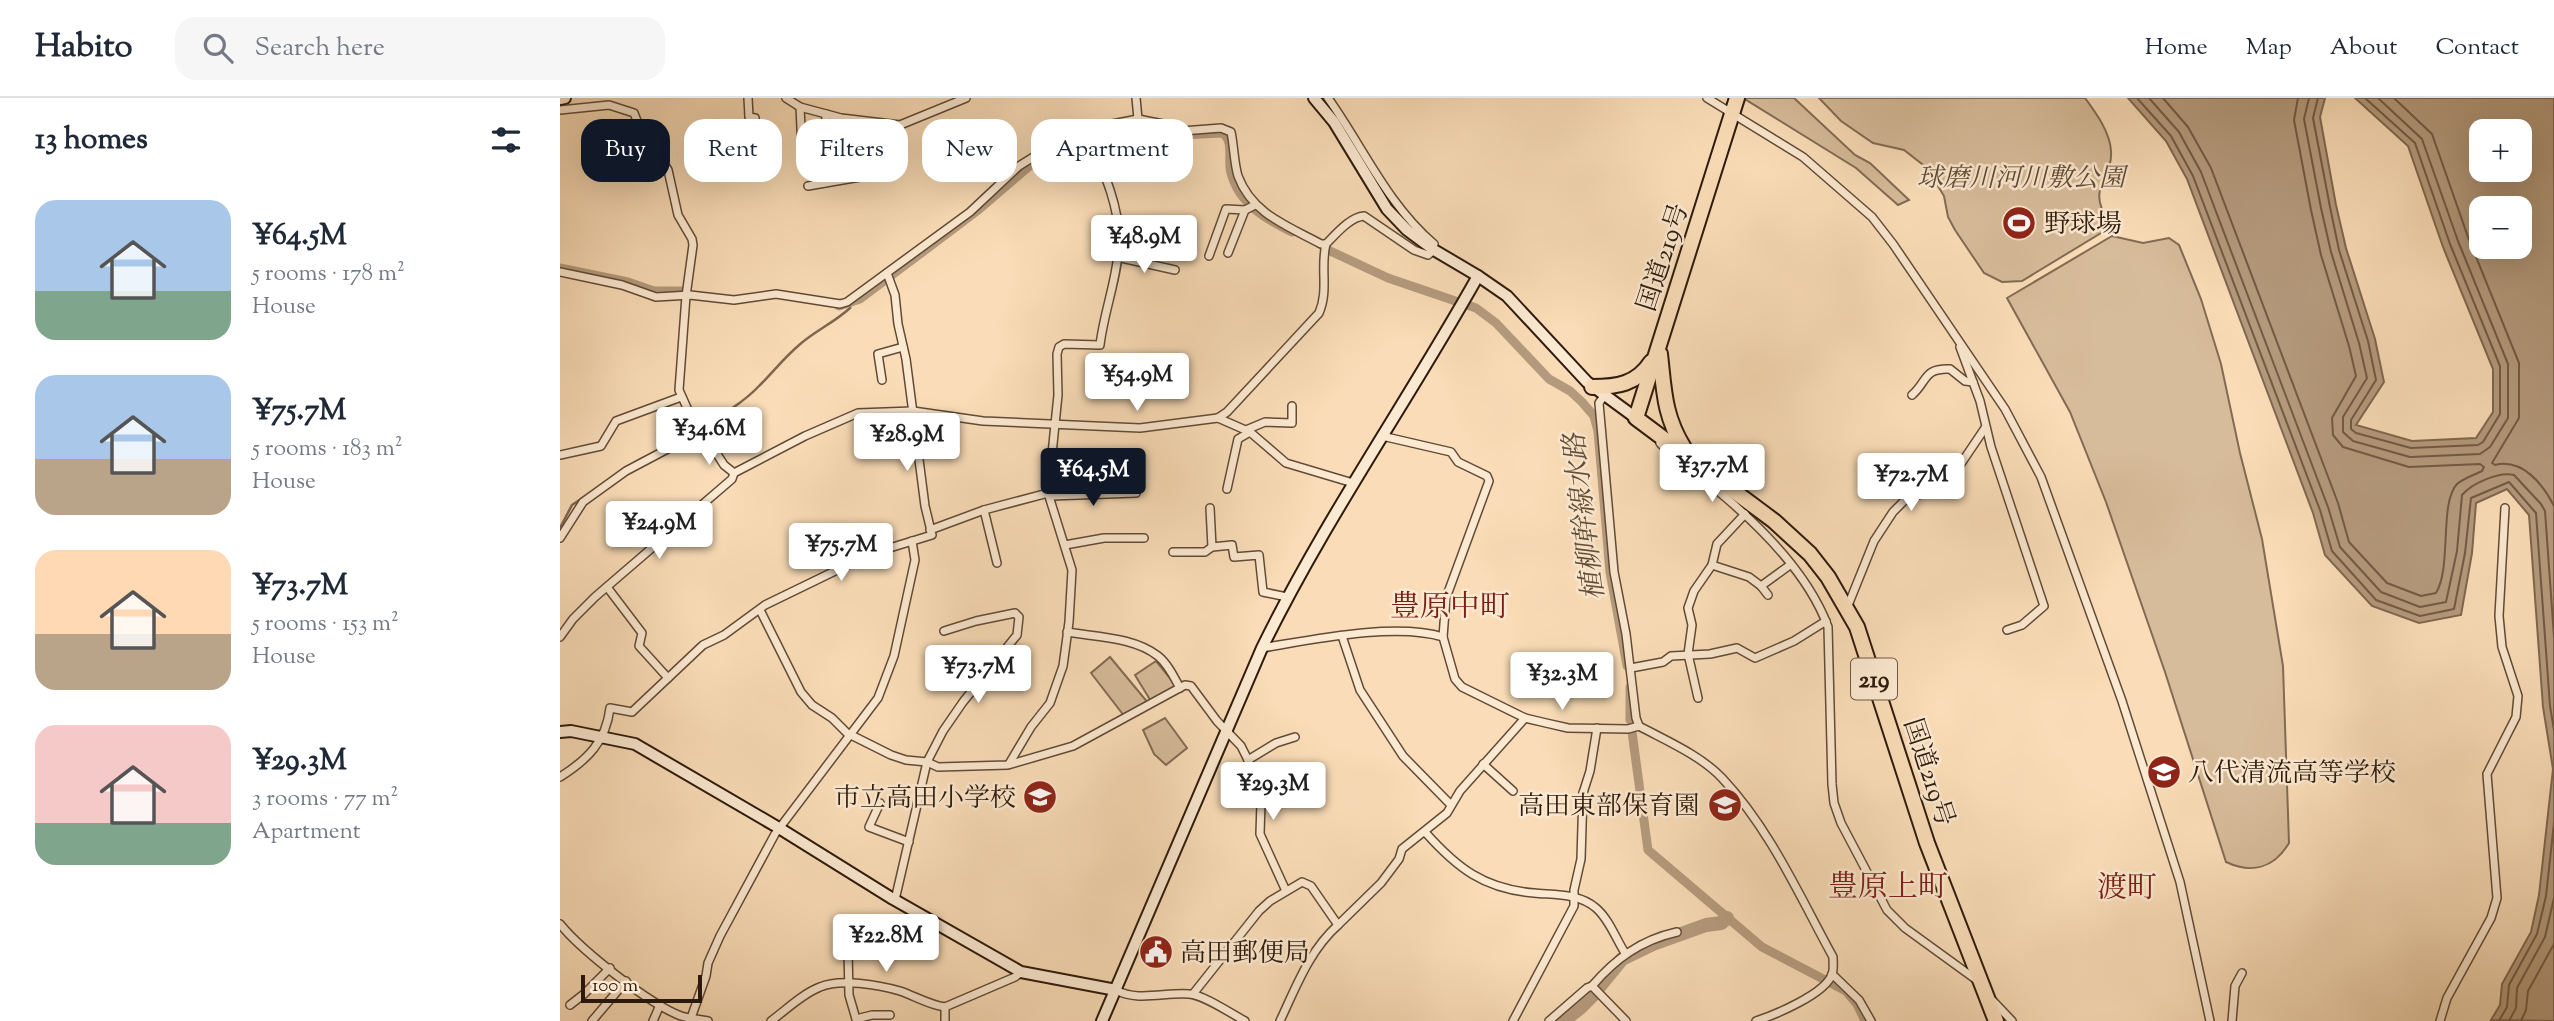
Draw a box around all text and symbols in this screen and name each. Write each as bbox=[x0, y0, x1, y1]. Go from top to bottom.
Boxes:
search box bbox=[175, 17, 665, 80]
text: Habito bbox=[35, 24, 133, 72]
icon: search bbox=[199, 29, 237, 67]
text: Search here bbox=[255, 30, 385, 67]
text: Home bbox=[2145, 31, 2208, 65]
text: Map bbox=[2246, 31, 2292, 65]
text: About bbox=[2330, 31, 2397, 65]
text: Contact bbox=[2435, 31, 2519, 65]
text: 13 homes bbox=[35, 119, 148, 162]
chip: Buy bbox=[581, 119, 670, 182]
chip: Rent bbox=[684, 119, 782, 182]
chip: Filters bbox=[796, 119, 908, 182]
chip: New bbox=[922, 119, 1017, 182]
chip: Apartment bbox=[1031, 119, 1193, 182]
map controls bbox=[2469, 119, 2532, 259]
button: + bbox=[2469, 119, 2532, 182]
icon: filters bbox=[487, 121, 525, 159]
park label: 球磨川河川敷公園 bbox=[1917, 161, 2129, 198]
button: − bbox=[2469, 196, 2532, 259]
street label: 国道219号 bbox=[1630, 199, 1699, 316]
sports icon: 野球場 bbox=[2000, 204, 2038, 242]
place label: 野球場 bbox=[2044, 207, 2122, 244]
text: ¥64.5M bbox=[252, 215, 347, 258]
pin: ¥48.9M bbox=[1087, 216, 1201, 275]
text: ¥48.9M bbox=[1107, 221, 1181, 254]
icon: home bbox=[91, 228, 175, 312]
text: 5 rooms · 178 m² bbox=[252, 258, 405, 291]
text: House bbox=[252, 291, 316, 324]
pin: ¥54.9M bbox=[1080, 354, 1194, 413]
text: ¥54.9M bbox=[1101, 359, 1173, 392]
text: ¥75.7M bbox=[252, 390, 346, 433]
icon: home bbox=[91, 403, 175, 487]
pin: ¥34.6M bbox=[652, 408, 766, 467]
text: ¥34.6M bbox=[672, 413, 746, 446]
pin: ¥28.9M bbox=[850, 414, 964, 473]
text: ¥28.9M bbox=[870, 419, 944, 452]
water label: 植柳幹線水路 bbox=[1556, 429, 1616, 602]
text: 5 rooms · 183 m² bbox=[252, 433, 403, 466]
pin: ¥37.7M bbox=[1655, 444, 1769, 504]
pin: ¥64.5M bbox=[1036, 448, 1150, 508]
text: ¥37.7M bbox=[1676, 450, 1748, 483]
text: ¥64.5M bbox=[1057, 454, 1129, 487]
pin: ¥72.7M bbox=[1854, 454, 1968, 513]
text: ¥72.7M bbox=[1874, 459, 1948, 492]
text: House bbox=[252, 466, 316, 499]
pin: ¥24.9M bbox=[602, 502, 716, 561]
text: ¥24.9M bbox=[622, 507, 696, 540]
pin: ¥75.7M bbox=[784, 524, 898, 583]
text: ¥75.7M bbox=[805, 529, 877, 562]
text: ¥73.7M bbox=[252, 565, 348, 608]
icon: home bbox=[91, 578, 175, 662]
district label: 豊原中町 bbox=[1390, 587, 1510, 630]
text: 5 rooms · 153 m² bbox=[252, 608, 399, 641]
text: House bbox=[252, 641, 316, 674]
pin: ¥73.7M bbox=[921, 646, 1035, 705]
text: ¥73.7M bbox=[941, 651, 1015, 684]
pin: ¥32.3M bbox=[1505, 652, 1619, 712]
text: ¥32.3M bbox=[1526, 658, 1598, 691]
road number: 219 bbox=[1851, 658, 1897, 700]
street label: 国道219号 bbox=[1893, 714, 1962, 831]
text: ¥29.3M bbox=[252, 740, 347, 783]
icon: home bbox=[91, 753, 175, 837]
school or university icon: 八代清流高等学校 bbox=[2145, 753, 2183, 791]
place label: 八代清流高等学校 bbox=[2188, 756, 2396, 793]
pin: ¥29.3M bbox=[1216, 762, 1330, 822]
text: ¥29.3M bbox=[1237, 768, 1309, 801]
school or university icon: 市立高田小学校 bbox=[1021, 778, 1059, 816]
place label: 市立高田小学校 bbox=[834, 781, 1016, 818]
text: 3 rooms · 77 m² bbox=[252, 783, 398, 816]
school or university icon: 高田東部保育園 bbox=[1706, 786, 1744, 824]
place label: 高田東部保育園 bbox=[1518, 789, 1700, 826]
text: Apartment bbox=[252, 816, 361, 849]
district label: 豊原上町 bbox=[1828, 867, 1948, 910]
district label: 渡町 bbox=[2097, 868, 2157, 911]
pin: ¥22.8M bbox=[829, 914, 943, 974]
text: ¥22.8M bbox=[849, 920, 923, 953]
public building icon: 高田郵便局 bbox=[1137, 933, 1175, 971]
place label: 高田郵便局 bbox=[1180, 936, 1310, 973]
scale bar bbox=[581, 972, 702, 1004]
text: 100 m bbox=[592, 973, 638, 1000]

